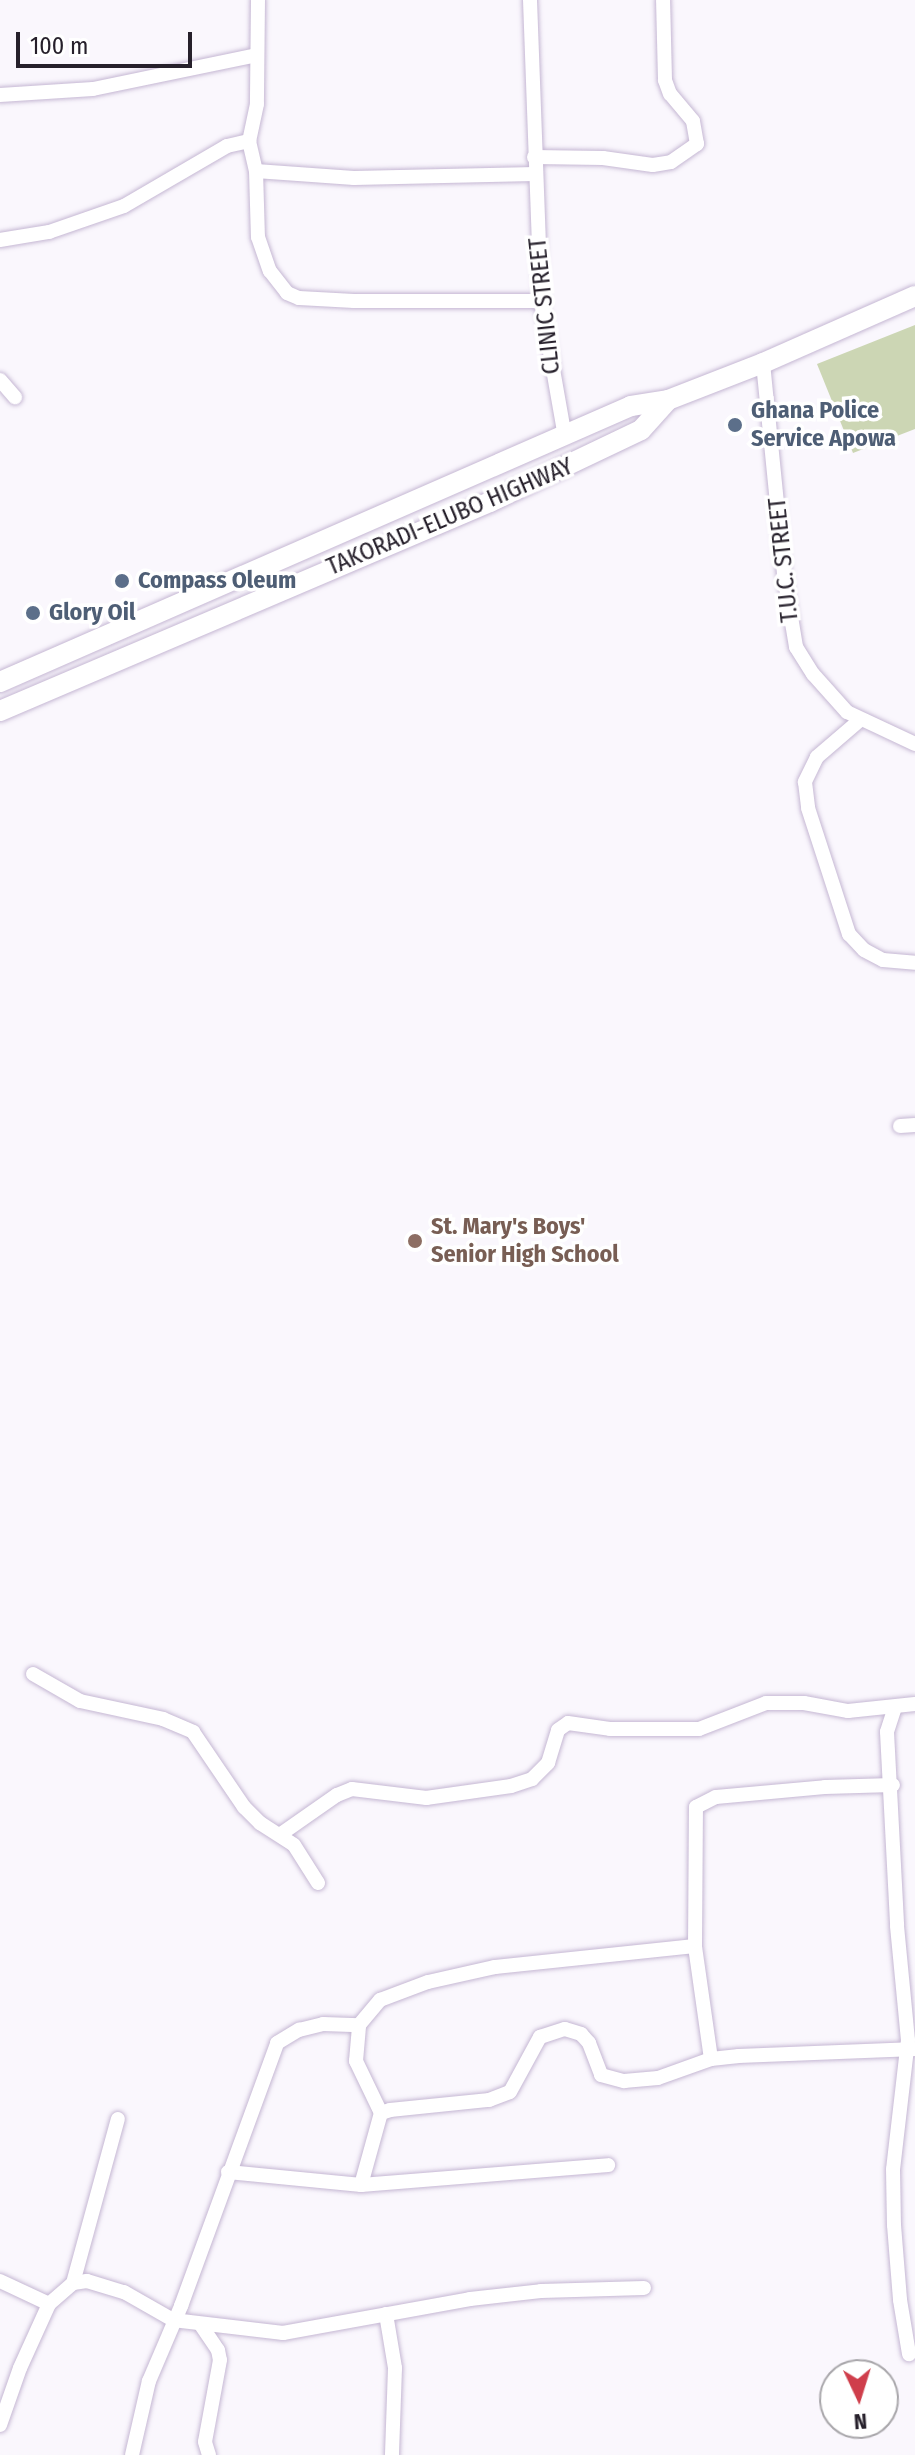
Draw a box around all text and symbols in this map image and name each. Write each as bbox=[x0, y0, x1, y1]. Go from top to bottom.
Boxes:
scale bar bbox=[20, 16, 196, 66]
text: 100 m bbox=[30, 32, 88, 60]
street label: CLINIC STREET bbox=[524, 236, 566, 376]
place label: Ghana Police Service Apowa bbox=[751, 397, 896, 453]
marker: Ghana Police Service Apowa bbox=[726, 416, 744, 434]
street label: TAKORADI-ELUBO HIGHWAY bbox=[323, 452, 577, 582]
street label: T.U.C. STREET bbox=[763, 496, 805, 624]
place label: Compass Oleum bbox=[138, 567, 296, 595]
marker: Compass Oleum bbox=[113, 572, 131, 590]
place label: Glory Oil bbox=[49, 599, 135, 627]
marker: Glory Oil bbox=[24, 604, 42, 622]
place label: St. Mary's Boys' Senior High School bbox=[431, 1213, 619, 1269]
marker: St. Mary's Boys' Senior High School bbox=[406, 1232, 424, 1250]
north arrow bbox=[819, 2359, 899, 2439]
text: N bbox=[853, 2408, 868, 2435]

